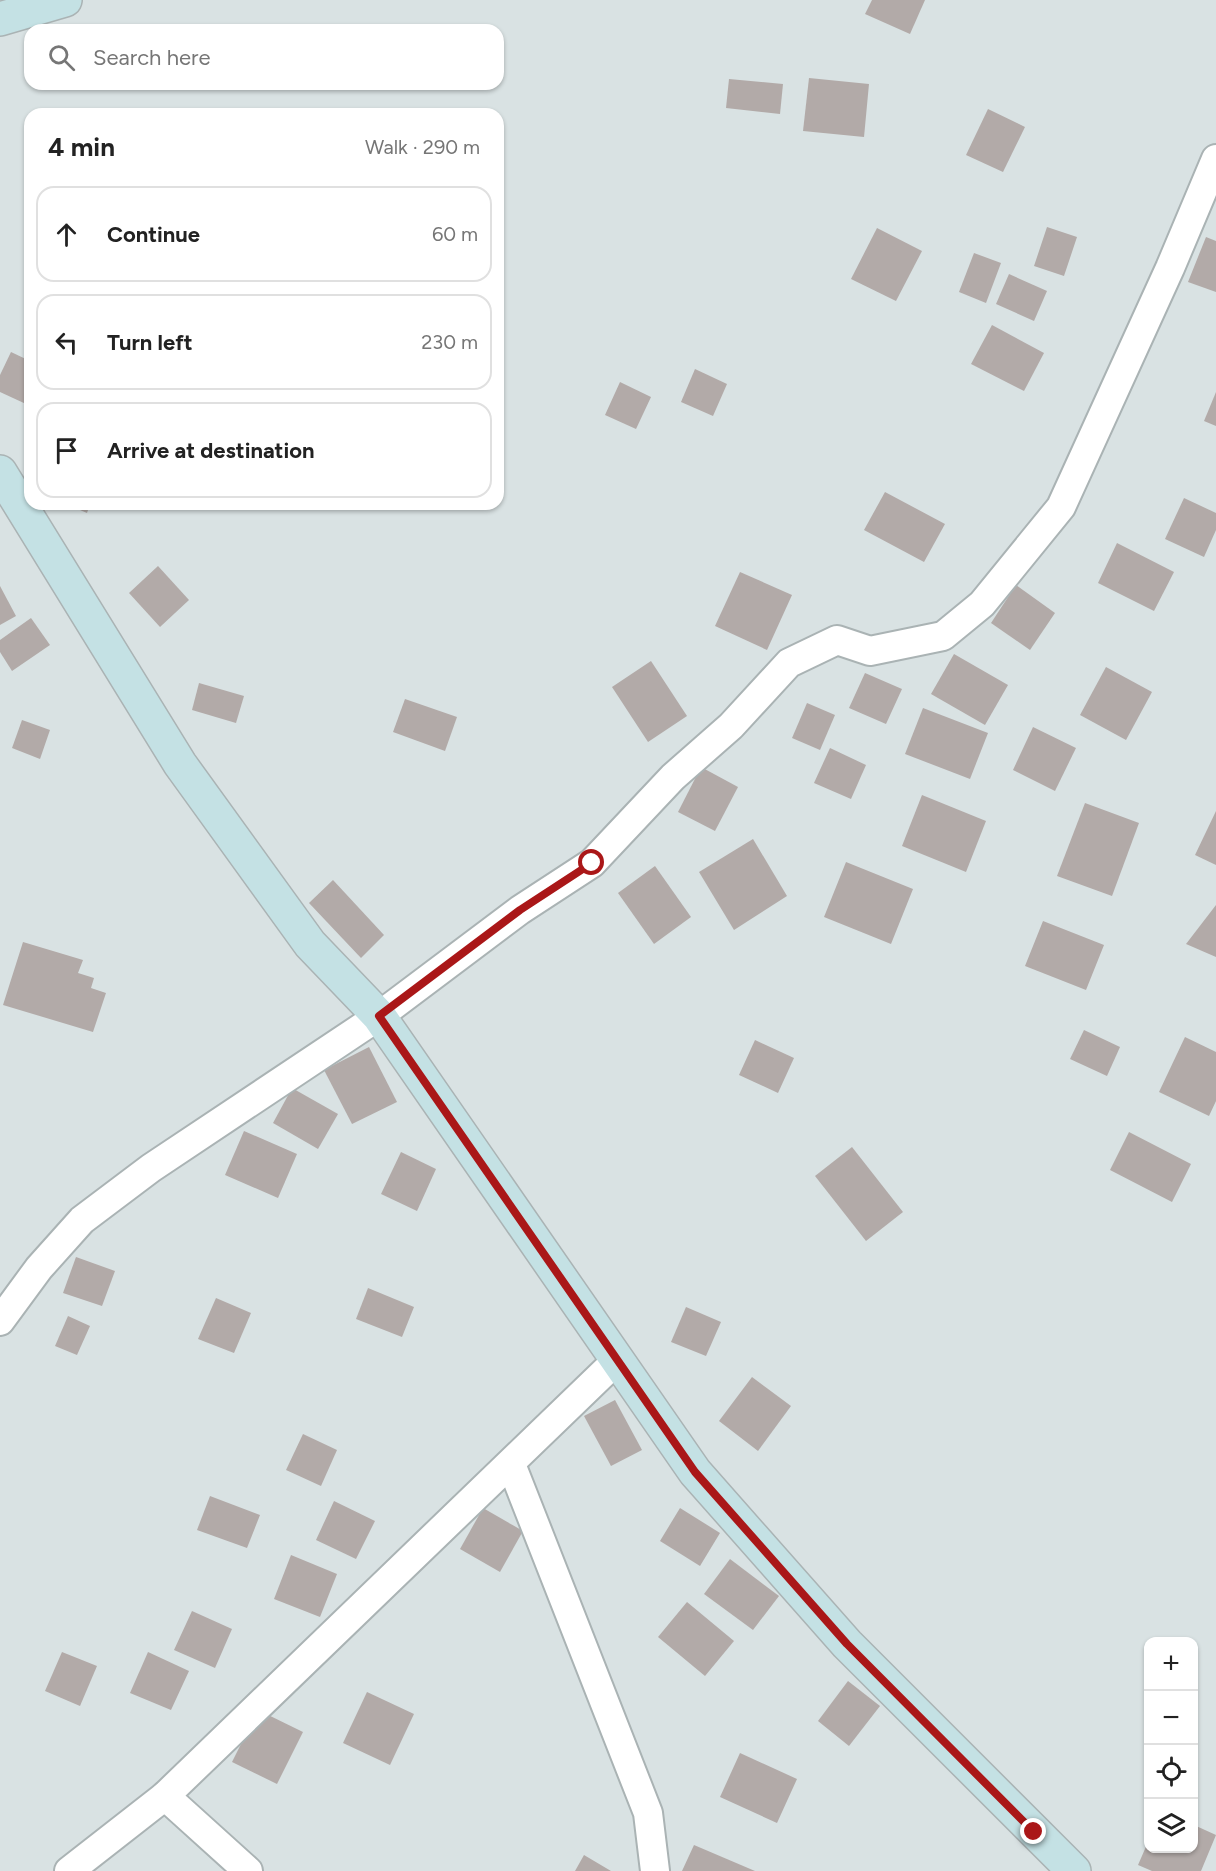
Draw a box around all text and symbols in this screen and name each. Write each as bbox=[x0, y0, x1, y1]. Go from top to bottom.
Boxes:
search box bbox=[24, 24, 504, 90]
icon: search bbox=[45, 41, 78, 74]
text: Search here bbox=[93, 44, 211, 71]
text: 4 min bbox=[48, 131, 115, 163]
text: Walk · 290 m bbox=[365, 135, 480, 159]
icon: ahead bbox=[50, 218, 83, 251]
text: Continue bbox=[107, 221, 200, 248]
text: 60 m bbox=[432, 222, 478, 246]
icon: left bbox=[50, 326, 83, 359]
text: Turn left bbox=[107, 329, 193, 356]
text: 230 m bbox=[421, 330, 478, 354]
icon: arrive bbox=[50, 434, 83, 467]
text: Arrive at destination bbox=[107, 437, 315, 464]
route start bbox=[578, 849, 604, 875]
map controls bbox=[1144, 1637, 1198, 1853]
button: + bbox=[1144, 1637, 1198, 1691]
button: − bbox=[1144, 1691, 1198, 1745]
button: locate bbox=[1144, 1745, 1198, 1799]
button: layers bbox=[1144, 1799, 1198, 1853]
route end bbox=[1020, 1818, 1046, 1844]

